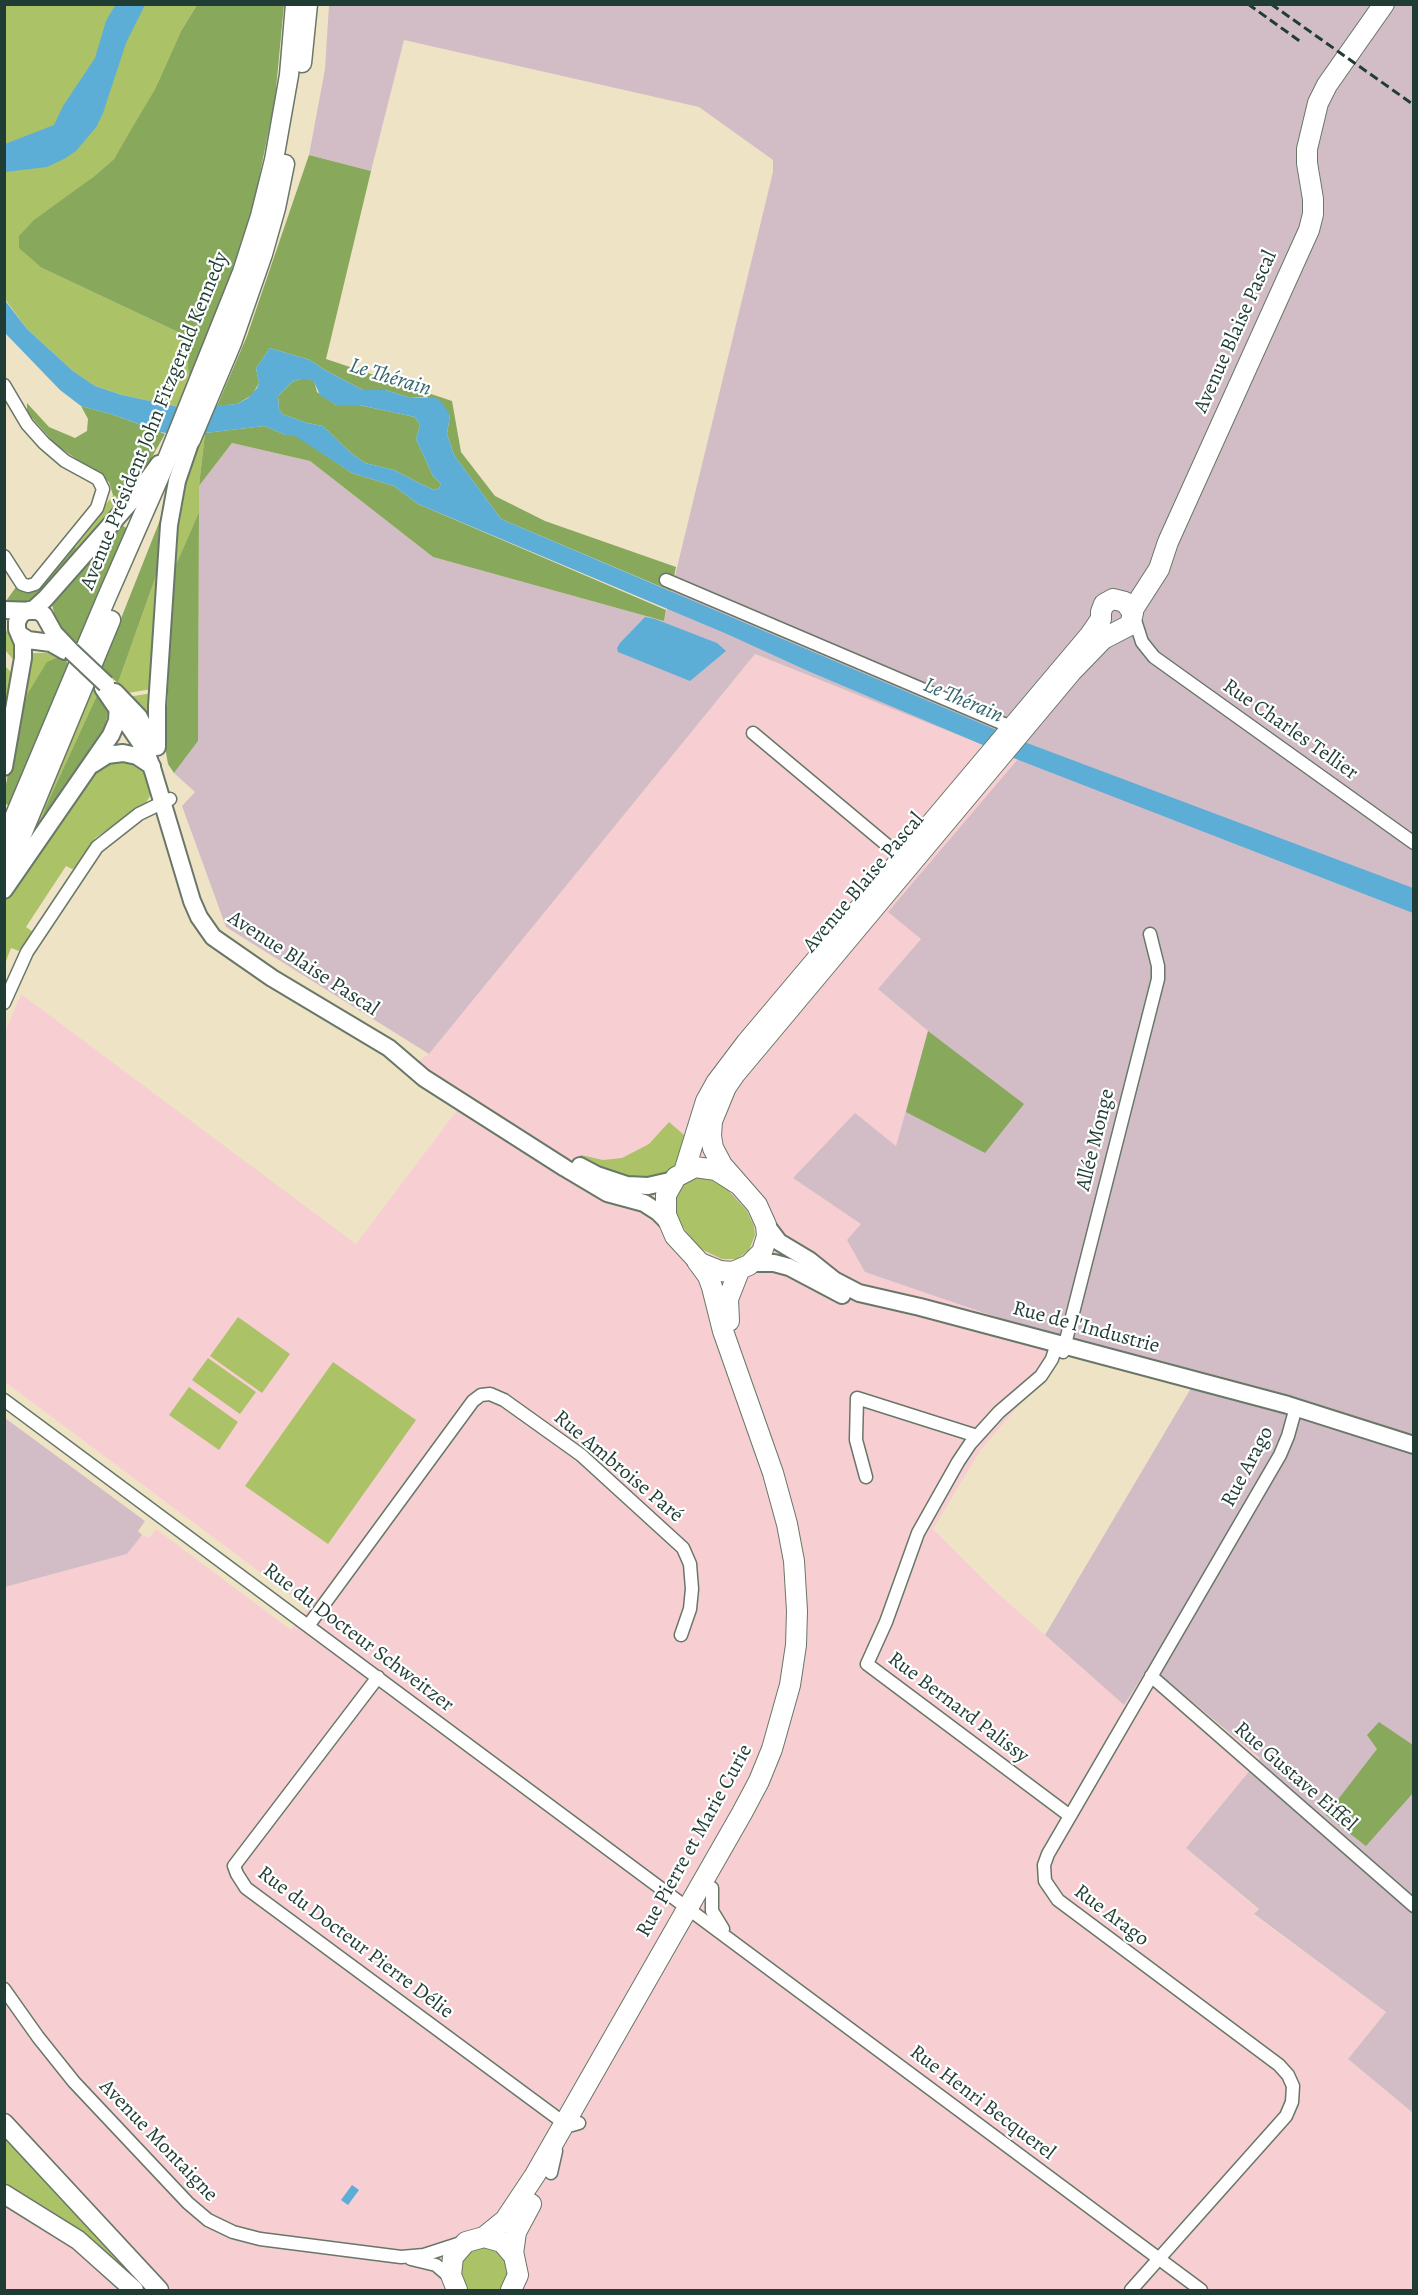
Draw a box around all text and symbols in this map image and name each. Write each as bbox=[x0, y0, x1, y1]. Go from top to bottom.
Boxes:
street label: Avenue Blaise Pascal bbox=[1189, 247, 1283, 417]
street label: Avenue Président John Fitzgerald Kennedy bbox=[75, 248, 235, 594]
water label: Le Thérain bbox=[346, 353, 434, 403]
water label: Le Thérain bbox=[919, 672, 1007, 730]
street label: Rue Charles Tellier bbox=[1217, 674, 1363, 786]
street label: Avenue Blaise Pascal bbox=[798, 808, 930, 958]
street label: Avenue Blaise Pascal bbox=[223, 906, 383, 1022]
street label: Allée Monge bbox=[1071, 1086, 1121, 1194]
street label: Rue de l'Industrie bbox=[1010, 1296, 1162, 1360]
street label: Rue Ambroise Paré bbox=[548, 1405, 688, 1529]
street label: Rue Arago bbox=[1216, 1422, 1280, 1512]
street label: Rue du Docteur Schweitzer bbox=[258, 1558, 458, 1718]
street label: Rue Bernard Palissy bbox=[883, 1647, 1033, 1769]
street label: Rue Gustave Eiffel bbox=[1228, 1717, 1362, 1837]
street label: Rue Pierre et Marie Curie bbox=[631, 1740, 759, 1942]
street label: Rue du Docteur Pierre Délie bbox=[252, 1861, 458, 2025]
street label: Rue Arago bbox=[1068, 1880, 1154, 1952]
street label: Rue Henri Becquerel bbox=[904, 2040, 1060, 2166]
street label: Avenue Montaigne bbox=[93, 2075, 223, 2207]

